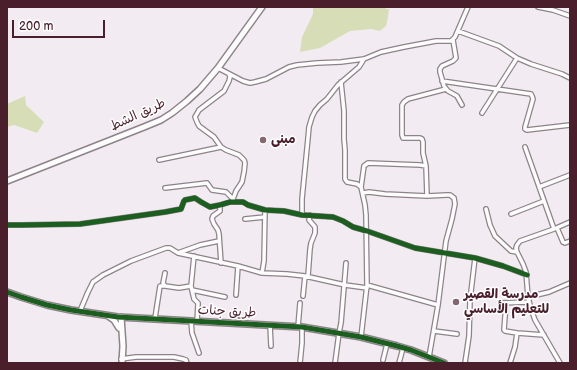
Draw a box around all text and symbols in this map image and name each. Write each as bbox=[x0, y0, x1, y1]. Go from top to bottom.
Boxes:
scale bar bbox=[14, 12, 107, 38]
text: 200 m bbox=[19, 19, 53, 34]
street label: طريق الشط bbox=[108, 95, 168, 135]
place label: مبنى bbox=[271, 132, 296, 148]
marker: مبنى bbox=[258, 135, 268, 145]
place label: مدرسة القصير للتعليم الأساسي bbox=[464, 287, 549, 318]
marker: مدرسة القصير للتعليم الأساسي bbox=[451, 297, 461, 307]
street label: طريق جنات bbox=[197, 303, 257, 321]

